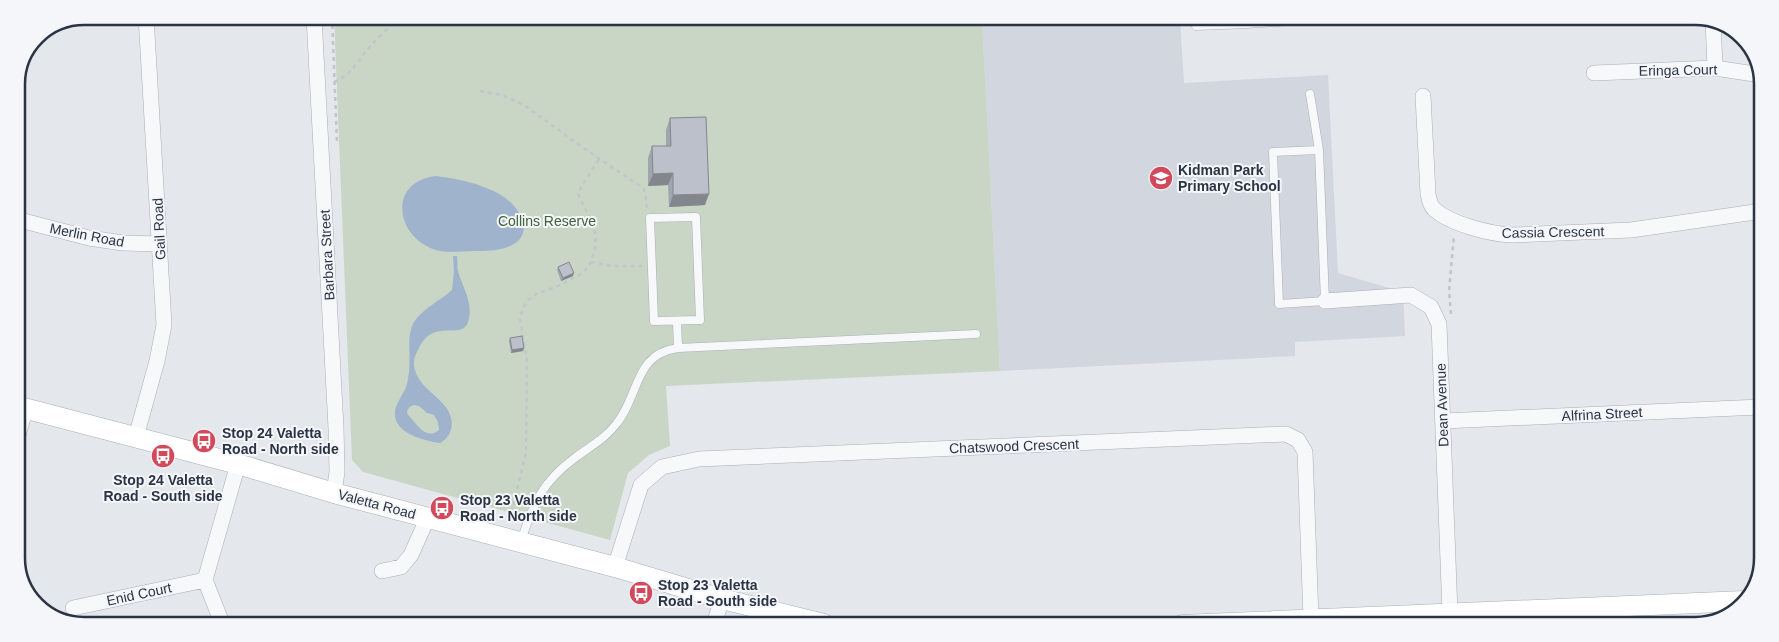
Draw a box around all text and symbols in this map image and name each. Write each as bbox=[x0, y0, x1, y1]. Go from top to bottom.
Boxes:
street label: Eringa Court bbox=[1639, 61, 1718, 79]
place label: Kidman Park Primary School bbox=[1178, 162, 1281, 194]
school or university icon: Kidman Park Primary School bbox=[1148, 165, 1174, 191]
street label: Gail Road bbox=[149, 197, 169, 261]
street label: Barbara Street bbox=[317, 209, 337, 301]
park label: Collins Reserve bbox=[498, 213, 596, 229]
street label: Merlin Road bbox=[48, 220, 126, 250]
street label: Cassia Crescent bbox=[1502, 223, 1605, 241]
street label: Dean Avenue bbox=[1433, 363, 1451, 447]
street label: Alfrina Street bbox=[1561, 404, 1643, 424]
place label: Stop 24 Valetta Road - North side bbox=[222, 425, 339, 457]
bus stop icon: Stop 24 Valetta Road - North side bbox=[191, 428, 217, 454]
street label: Chatswood Crescent bbox=[949, 436, 1079, 456]
bus stop icon: Stop 24 Valetta Road - South side bbox=[150, 443, 176, 469]
place label: Stop 24 Valetta Road - South side bbox=[104, 472, 223, 504]
street label: Valetta Road bbox=[336, 486, 418, 522]
place label: Stop 23 Valetta Road - North side bbox=[460, 492, 577, 524]
bus stop icon: Stop 23 Valetta Road - North side bbox=[429, 495, 455, 521]
place label: Stop 23 Valetta Road - South side bbox=[658, 577, 777, 609]
street label: Enid Court bbox=[105, 579, 173, 609]
bus stop icon: Stop 23 Valetta Road - South side bbox=[628, 580, 654, 606]

